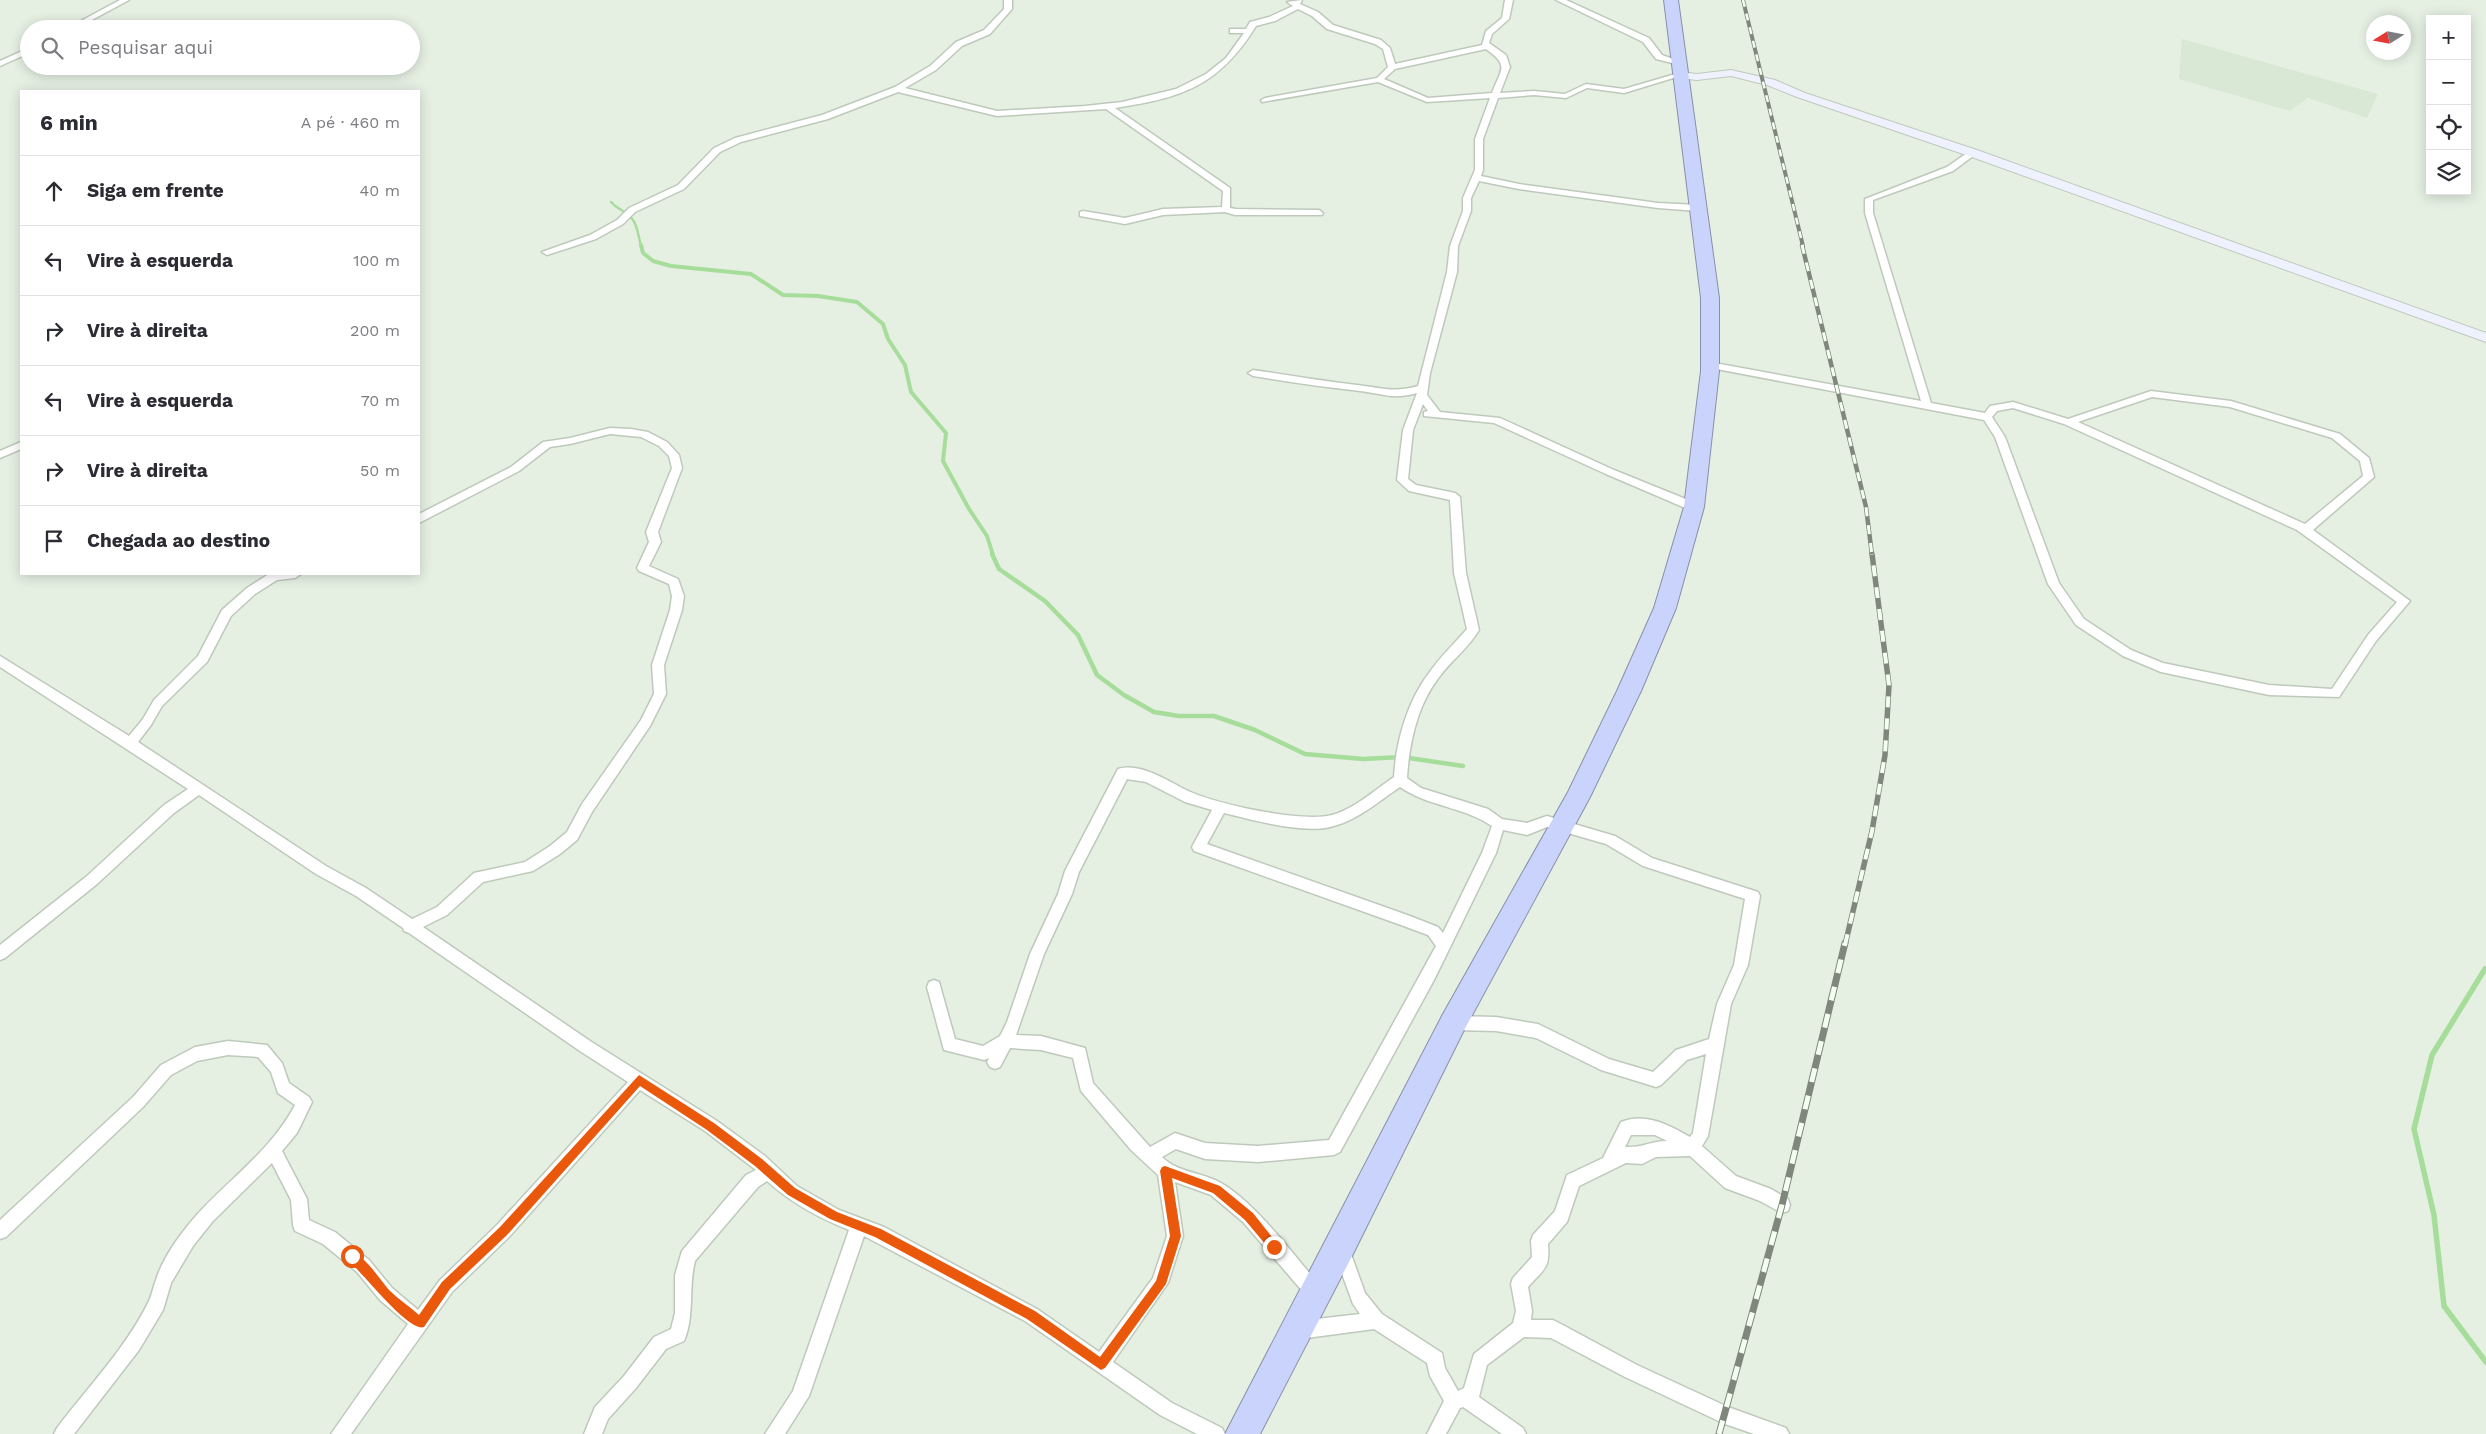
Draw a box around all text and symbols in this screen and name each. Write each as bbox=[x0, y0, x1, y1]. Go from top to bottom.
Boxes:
north arrow bbox=[2366, 15, 2411, 60]
map controls bbox=[2426, 15, 2471, 195]
button: + bbox=[2426, 15, 2471, 60]
search box bbox=[20, 20, 420, 75]
icon: search bbox=[38, 34, 66, 62]
text: Pesquisar aqui bbox=[78, 36, 213, 59]
button: − bbox=[2426, 60, 2471, 105]
button: locate bbox=[2426, 105, 2471, 150]
text: 6 min bbox=[40, 110, 98, 135]
text: A pé · 460 m bbox=[301, 113, 400, 132]
button: layers bbox=[2426, 150, 2471, 195]
icon: ahead bbox=[40, 177, 68, 205]
text: Siga em frente bbox=[87, 179, 224, 202]
text: 40 m bbox=[360, 181, 400, 200]
icon: left bbox=[40, 247, 68, 275]
text: Vire à esquerda bbox=[87, 249, 233, 272]
text: 100 m bbox=[353, 251, 400, 270]
icon: right bbox=[40, 317, 68, 345]
text: Vire à direita bbox=[87, 319, 208, 342]
text: 200 m bbox=[350, 321, 400, 340]
icon: left bbox=[40, 387, 68, 415]
text: Vire à esquerda bbox=[87, 389, 233, 412]
text: 70 m bbox=[361, 391, 400, 410]
icon: right bbox=[40, 457, 68, 485]
text: Vire à direita bbox=[87, 459, 208, 482]
text: 50 m bbox=[360, 461, 400, 480]
icon: arrive bbox=[40, 527, 68, 555]
text: Chegada ao destino bbox=[87, 529, 270, 552]
route end bbox=[1263, 1236, 1286, 1259]
route start bbox=[341, 1245, 364, 1268]

